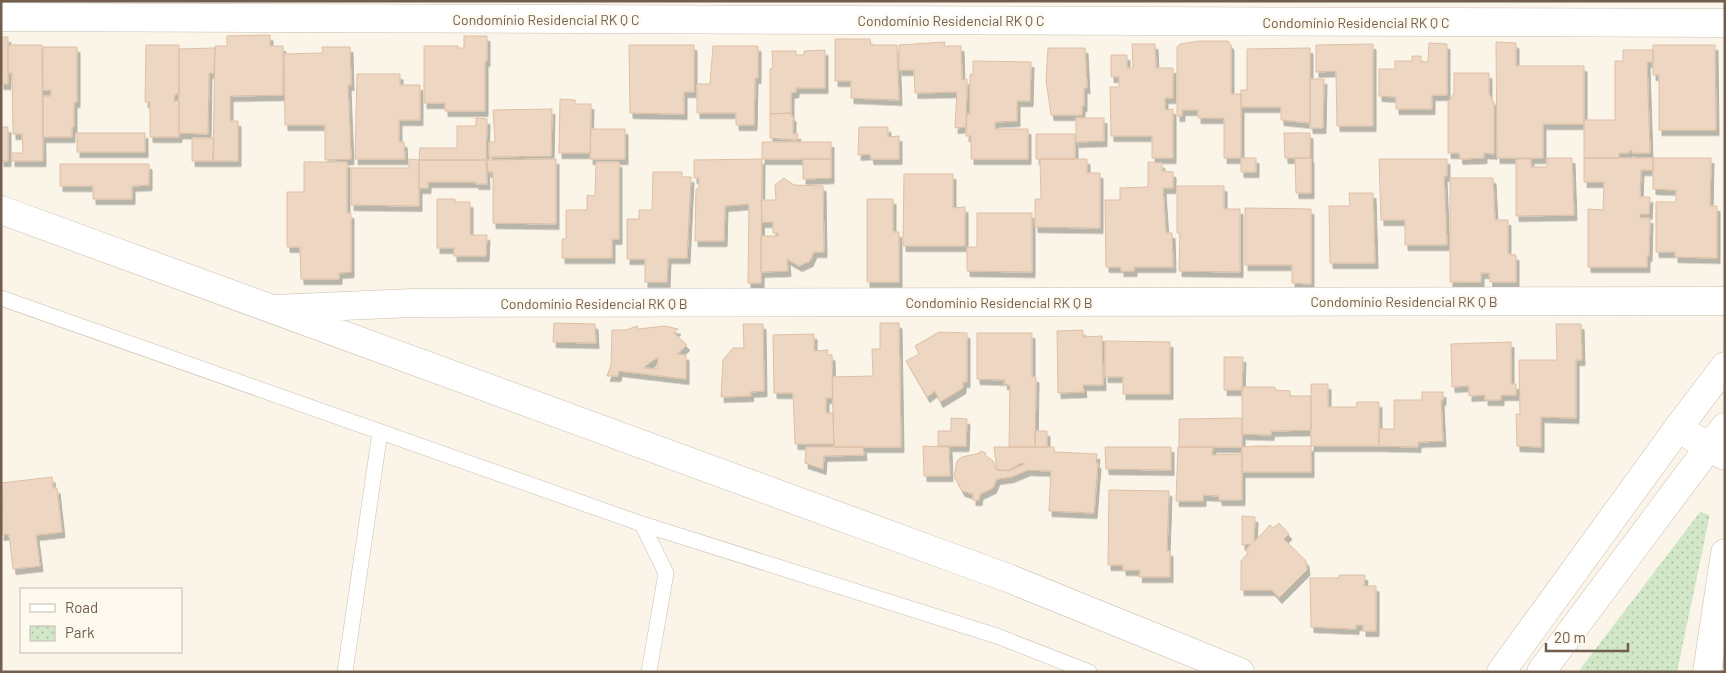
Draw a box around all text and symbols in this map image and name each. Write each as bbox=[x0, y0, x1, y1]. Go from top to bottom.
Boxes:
street label: Condomínio Residencial RK Q C bbox=[453, 11, 639, 28]
street label: Condomínio Residencial RK Q C bbox=[858, 12, 1044, 29]
street label: Condomínio Residencial RK Q C bbox=[1263, 14, 1449, 31]
street label: Condomínio Residencial RK Q B bbox=[1310, 293, 1498, 310]
street label: Condomínio Residencial RK Q B bbox=[905, 294, 1093, 311]
street label: Condomínio Residencial RK Q B bbox=[500, 295, 688, 312]
legend bbox=[20, 588, 182, 653]
text: Road bbox=[65, 598, 98, 616]
scale bar bbox=[1546, 620, 1628, 652]
text: Park bbox=[65, 623, 95, 641]
text: 20 m bbox=[1554, 628, 1586, 646]

